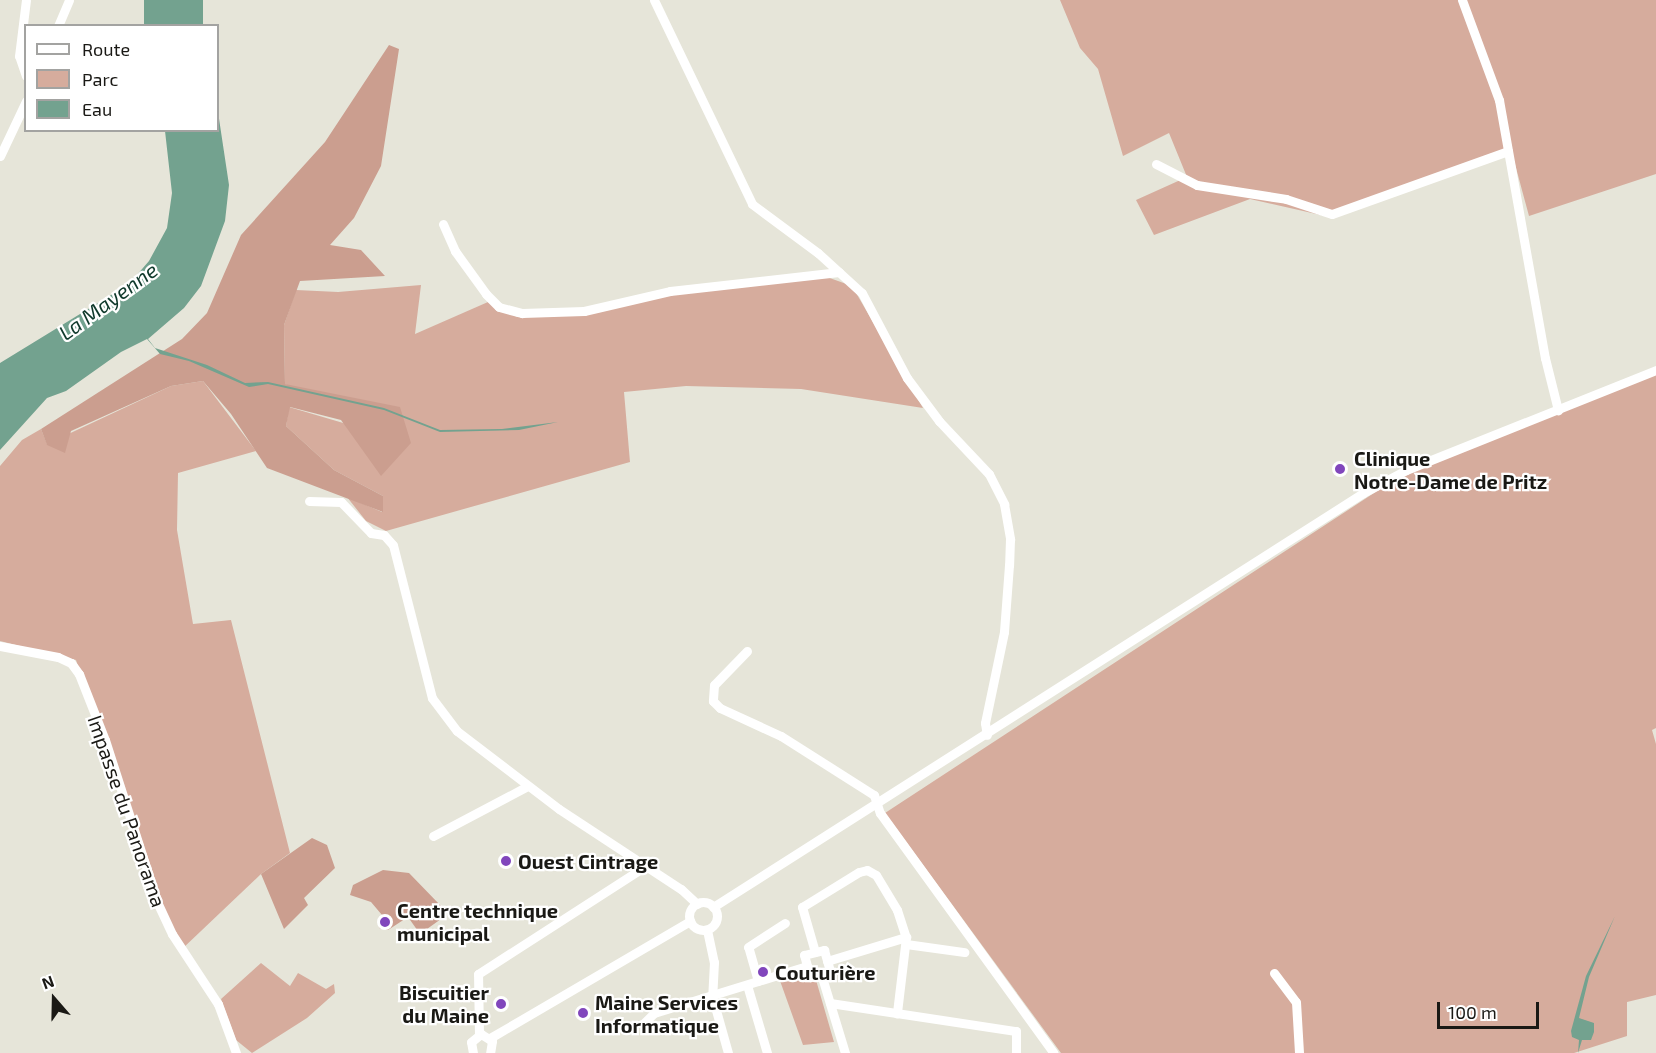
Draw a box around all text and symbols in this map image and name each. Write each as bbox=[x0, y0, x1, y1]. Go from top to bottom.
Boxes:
legend bbox=[24, 24, 219, 132]
text: Route bbox=[82, 38, 130, 60]
text: Parc bbox=[82, 68, 118, 90]
text: Eau bbox=[82, 98, 112, 120]
water label: La Mayenne bbox=[54, 257, 162, 345]
place label: Clinique Notre-Dame de Pritz bbox=[1354, 446, 1547, 493]
marker: Clinique Notre-Dame de Pritz bbox=[1331, 460, 1349, 478]
street label: Impasse du Panorama bbox=[83, 712, 171, 910]
place label: Ouest Cintrage bbox=[518, 849, 658, 873]
marker: Ouest Cintrage bbox=[499, 854, 513, 868]
place label: Centre technique municipal bbox=[397, 898, 558, 945]
marker: Centre technique municipal bbox=[378, 915, 392, 929]
place label: Couturière bbox=[775, 960, 875, 984]
marker: Couturière bbox=[756, 965, 770, 979]
north arrow bbox=[24, 969, 84, 1029]
text: N bbox=[39, 971, 56, 993]
place label: Biscuitier du Maine bbox=[399, 981, 489, 1028]
place label: Maine Services Informatique bbox=[595, 990, 738, 1037]
scale bar bbox=[1440, 990, 1542, 1028]
marker: Biscuitier du Maine bbox=[494, 997, 508, 1011]
text: 100 m bbox=[1448, 1001, 1497, 1023]
marker: Maine Services Informatique bbox=[576, 1006, 590, 1020]

